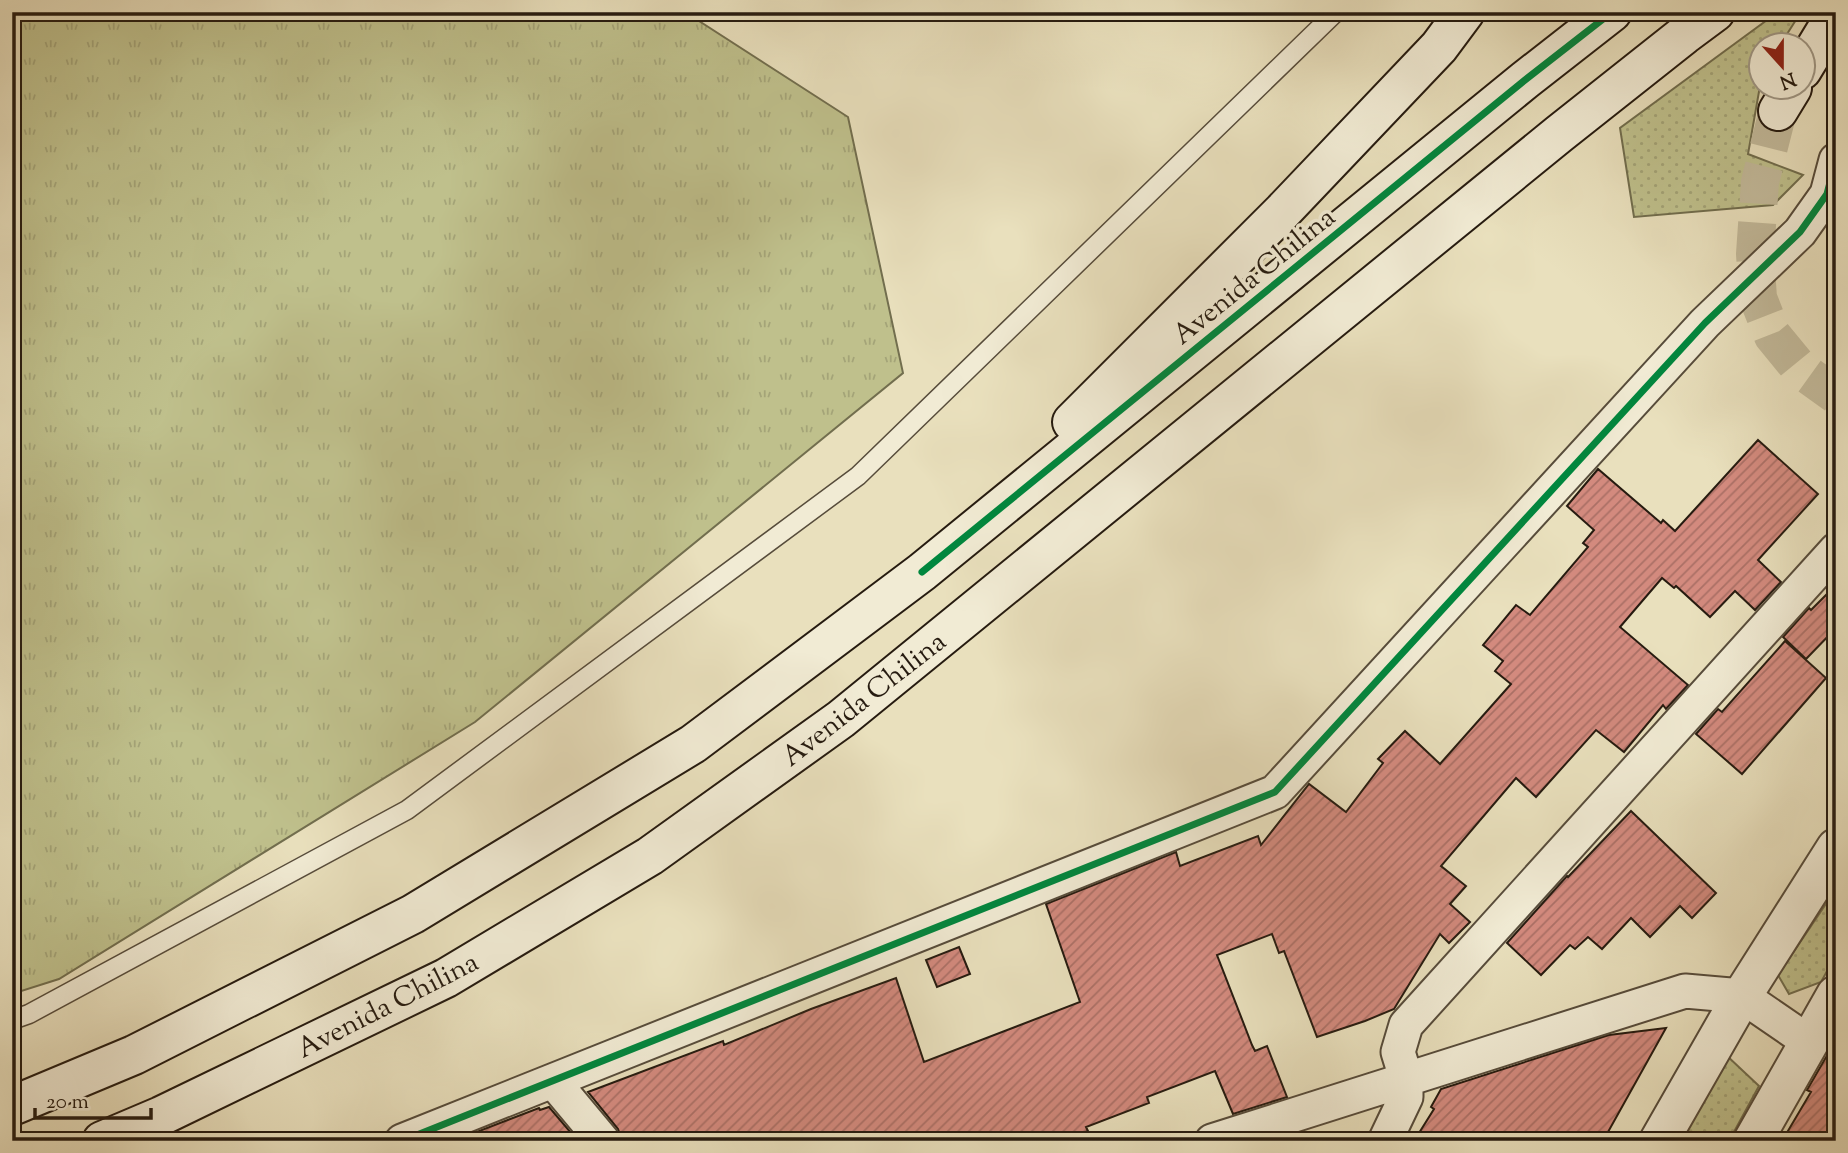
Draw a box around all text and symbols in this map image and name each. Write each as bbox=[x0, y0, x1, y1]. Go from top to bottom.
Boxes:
north arrow bbox=[1746, 32, 1816, 102]
text: N bbox=[1775, 64, 1799, 95]
street label: Avenida Chilina bbox=[1165, 199, 1345, 356]
street label: Avenida Chilina bbox=[774, 623, 956, 777]
street label: Avenida Chilina bbox=[290, 944, 486, 1070]
scale bar bbox=[35, 1076, 150, 1120]
text: 20 m bbox=[46, 1088, 89, 1118]

